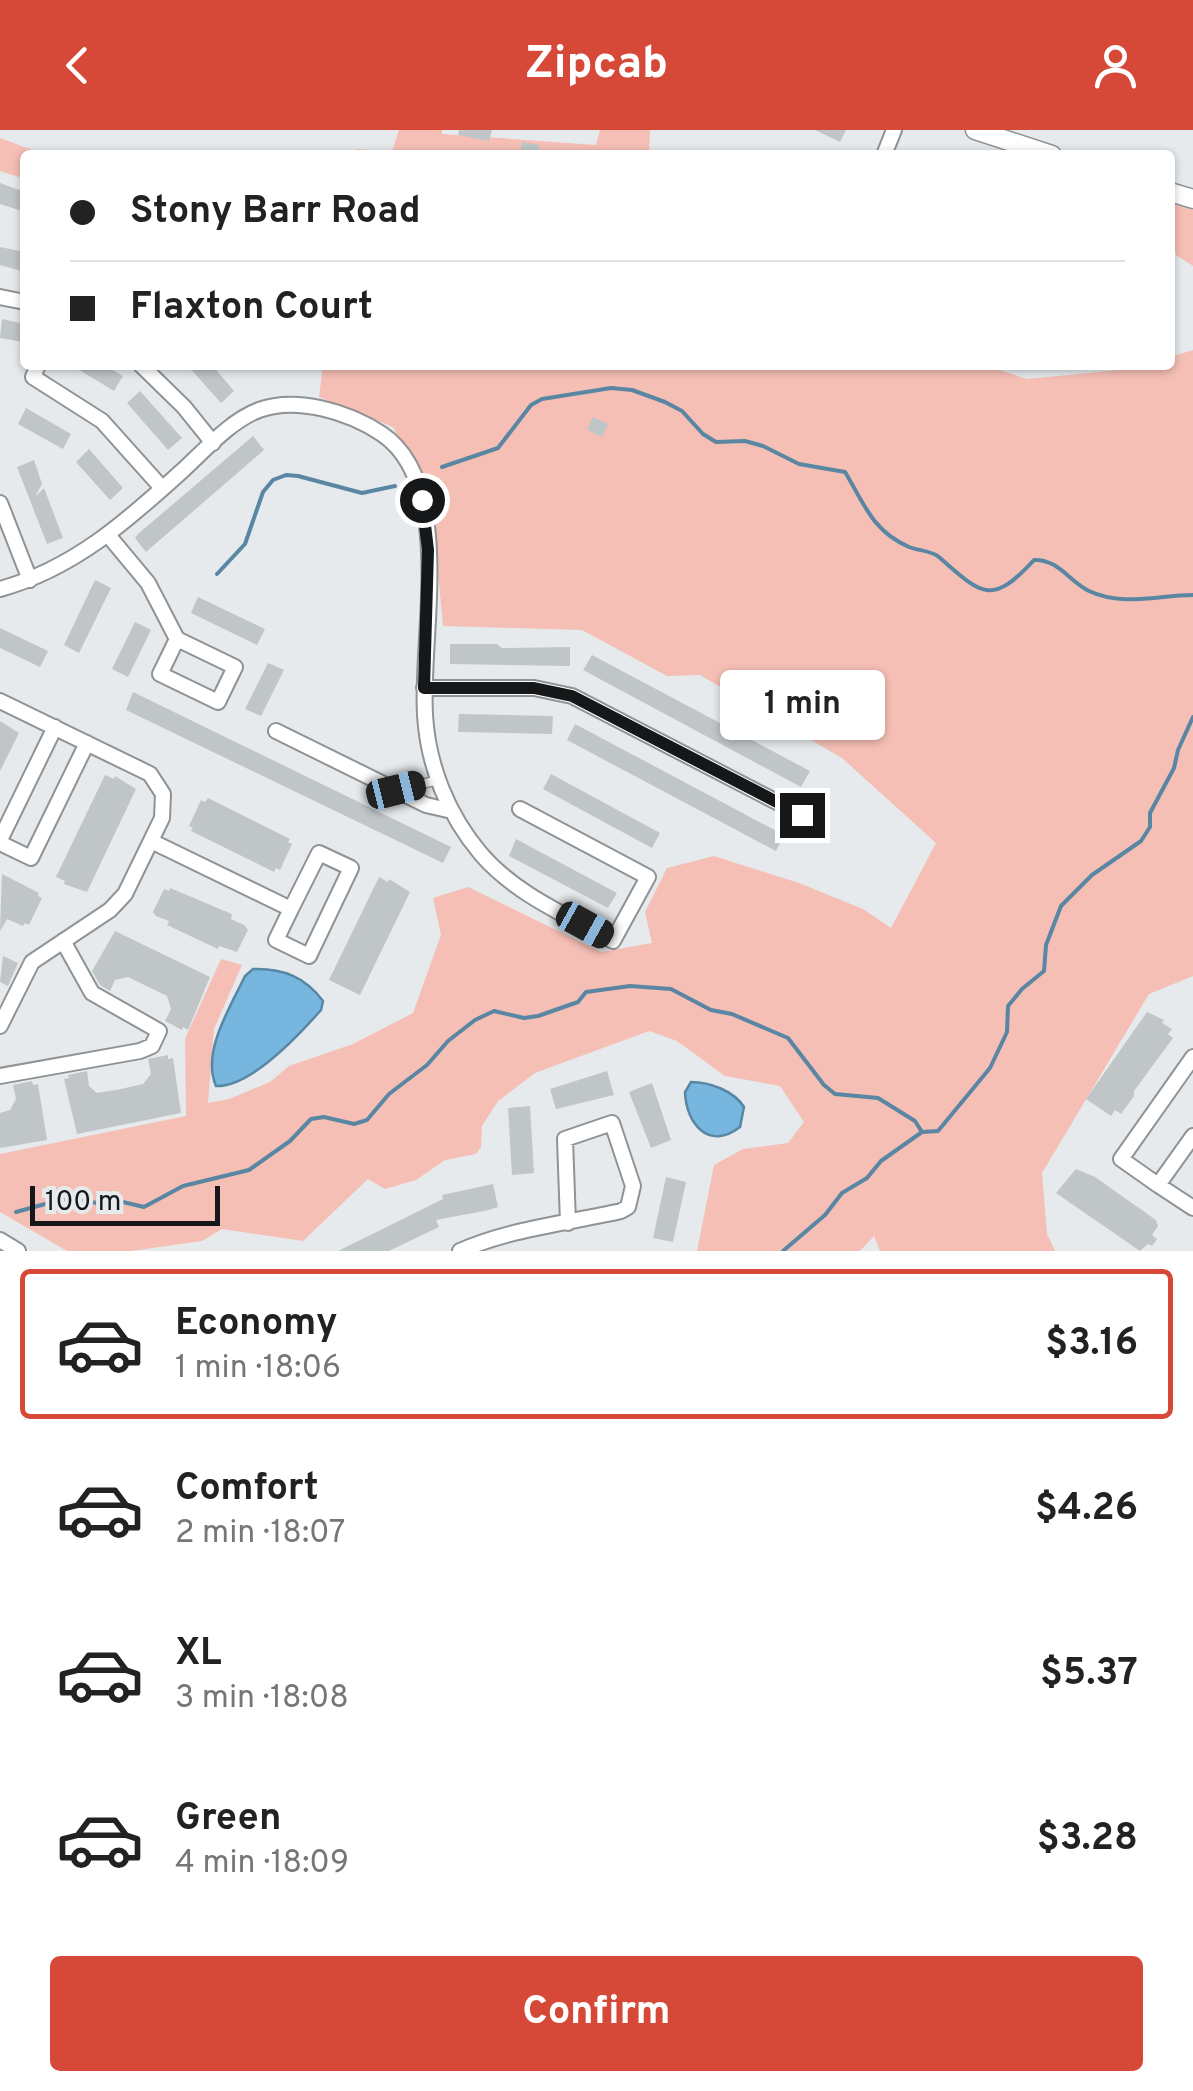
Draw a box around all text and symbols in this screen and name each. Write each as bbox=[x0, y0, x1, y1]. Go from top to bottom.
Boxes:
text: Zipcab bbox=[525, 37, 668, 94]
icon: back bbox=[50, 38, 105, 93]
icon: person bbox=[1088, 38, 1143, 93]
text: Stony Barr Road bbox=[130, 188, 421, 237]
text: Flaxton Court bbox=[130, 284, 373, 333]
route start bbox=[400, 478, 445, 523]
callout: 1 min bbox=[720, 670, 884, 740]
text: 1 min bbox=[764, 685, 841, 725]
car bbox=[363, 768, 429, 812]
route end bbox=[780, 793, 825, 838]
car bbox=[551, 897, 619, 953]
scale bar bbox=[30, 1181, 220, 1226]
text: 100 m bbox=[45, 1185, 121, 1221]
icon: car bbox=[55, 1299, 145, 1389]
text: Economy bbox=[175, 1300, 337, 1349]
text: $3.16 bbox=[1045, 1320, 1138, 1369]
text: 1 min · 18:06 bbox=[175, 1349, 341, 1389]
icon: car bbox=[55, 1464, 145, 1554]
text: Comfort bbox=[175, 1465, 319, 1514]
text: $4.26 bbox=[1035, 1485, 1138, 1534]
text: 2 min · 18:07 bbox=[175, 1514, 345, 1554]
icon: car bbox=[55, 1629, 145, 1719]
text: XL bbox=[175, 1630, 222, 1679]
text: $5.37 bbox=[1040, 1650, 1138, 1699]
text: 3 min · 18:08 bbox=[175, 1679, 349, 1719]
icon: car bbox=[55, 1794, 145, 1884]
text: Green bbox=[175, 1795, 281, 1844]
text: $3.28 bbox=[1037, 1815, 1138, 1864]
text: 4 min · 18:09 bbox=[175, 1844, 349, 1884]
button: Confirm bbox=[50, 1956, 1143, 2071]

